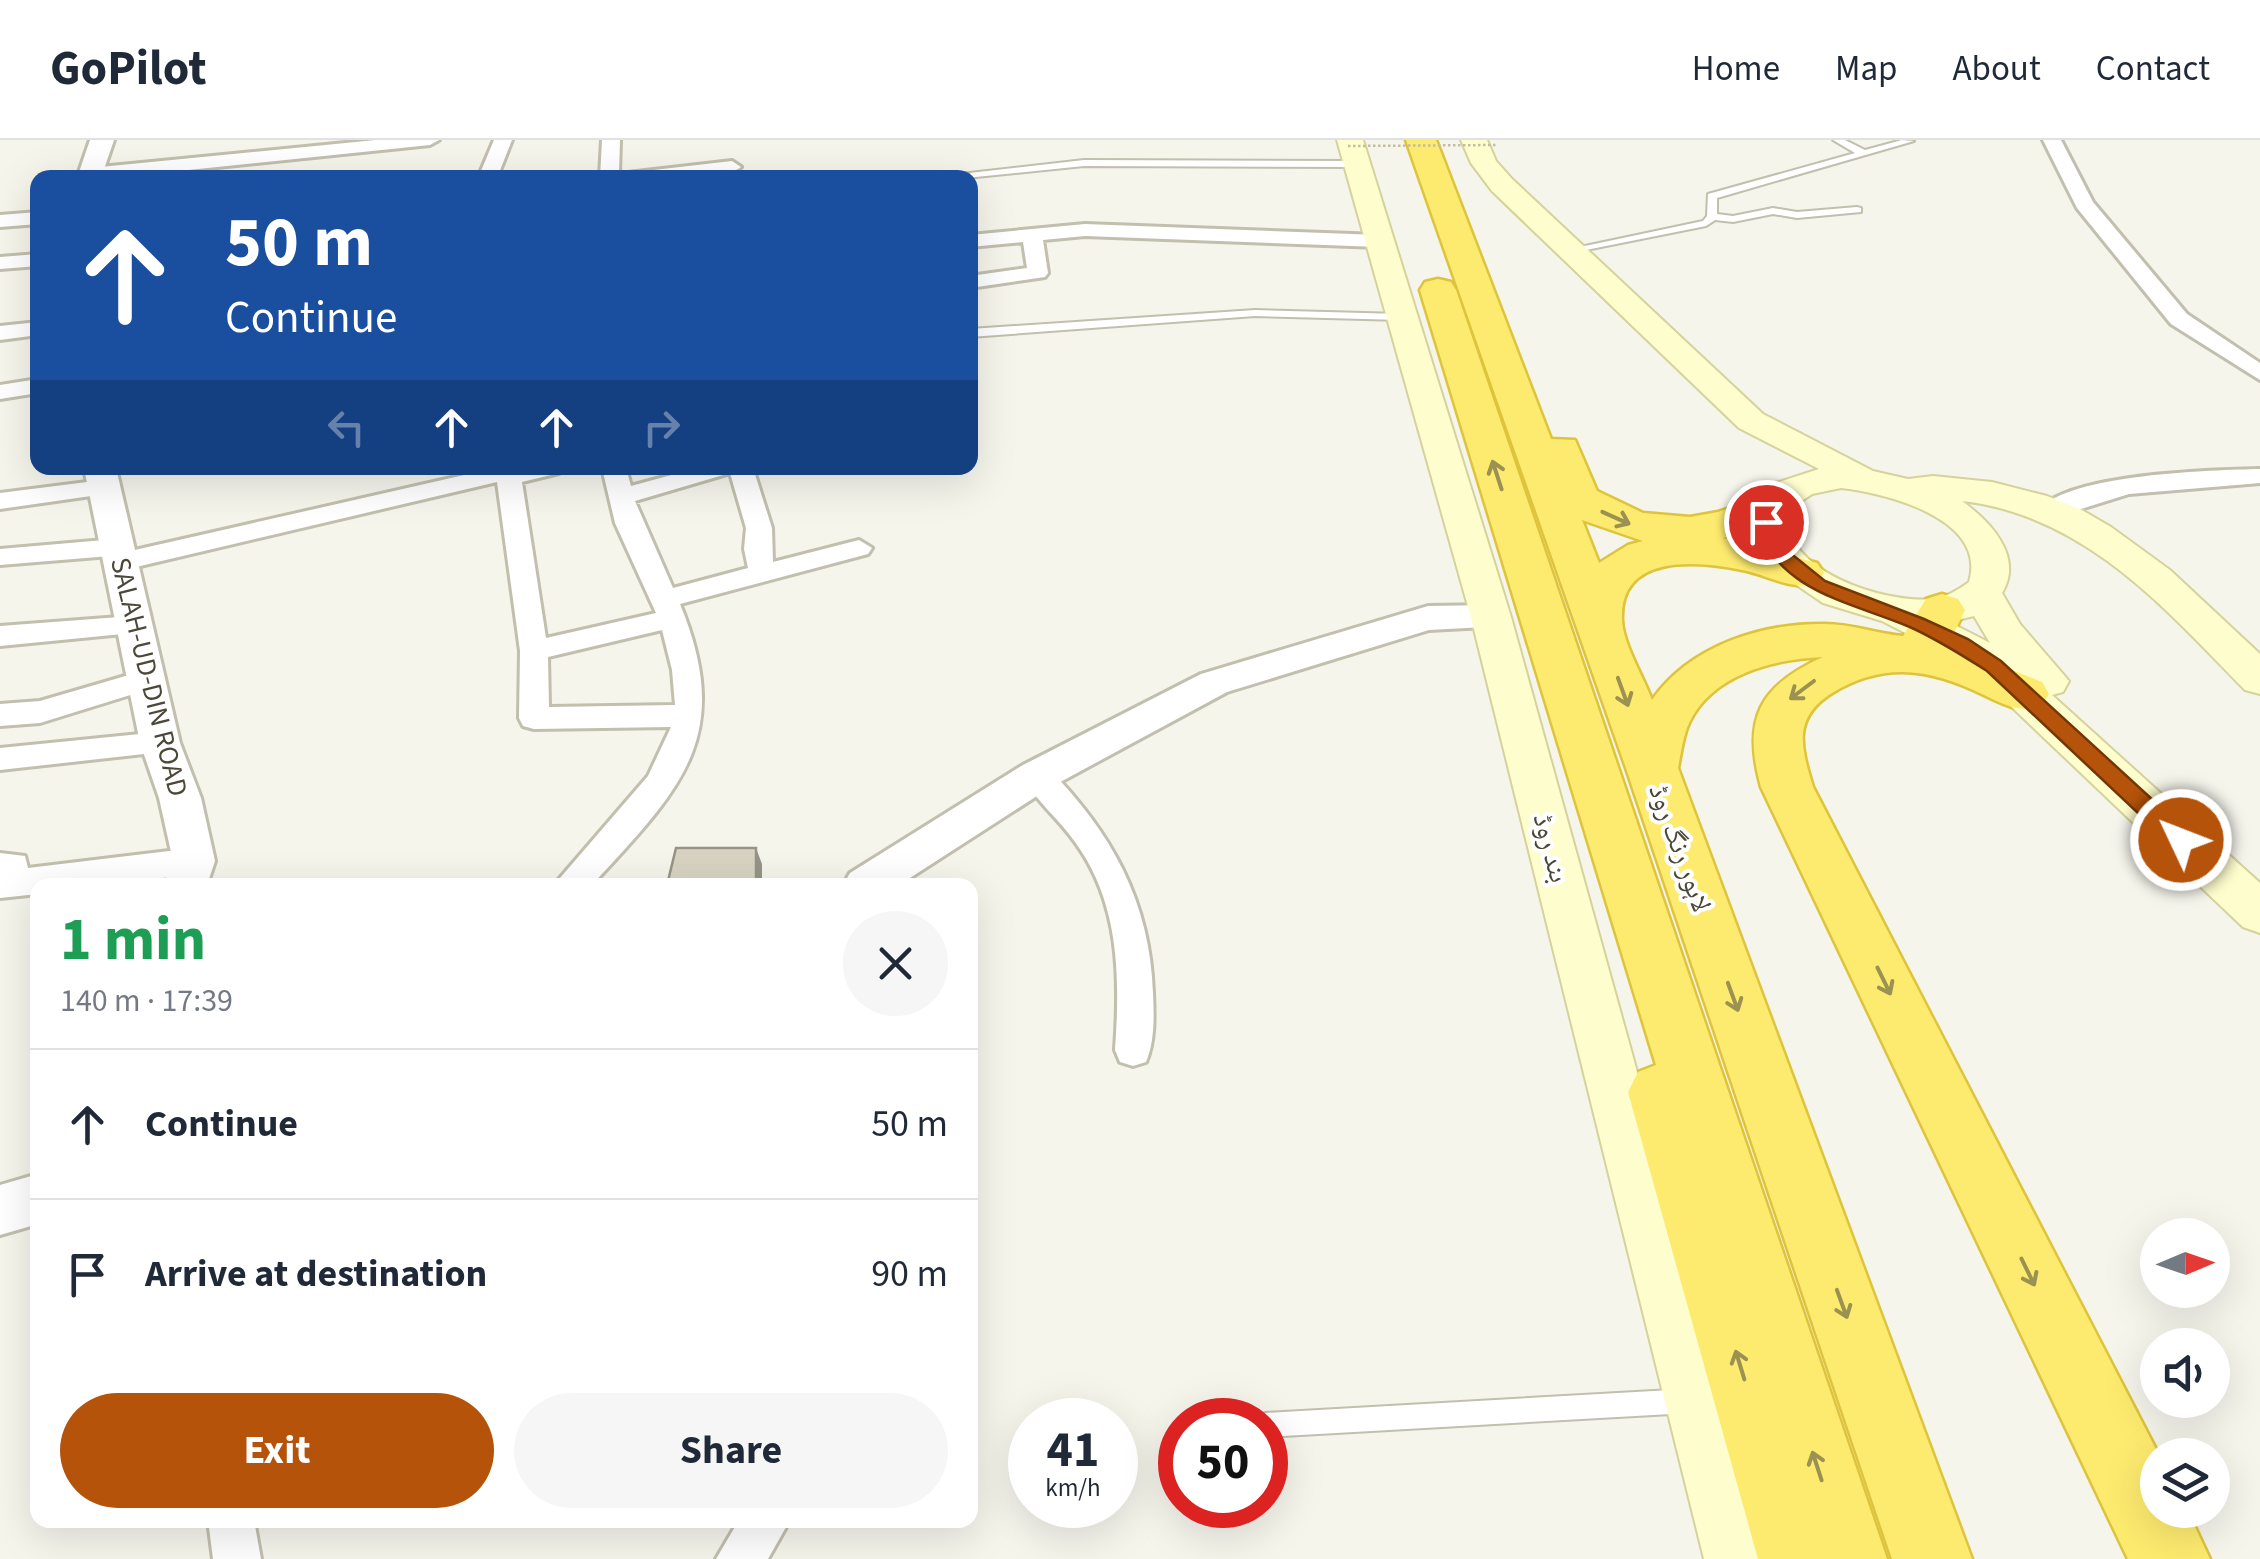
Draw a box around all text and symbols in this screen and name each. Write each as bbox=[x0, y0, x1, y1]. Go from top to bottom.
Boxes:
text: GoPilot bbox=[50, 35, 207, 103]
text: Home bbox=[1692, 44, 1780, 94]
text: Map bbox=[1835, 44, 1898, 94]
text: About bbox=[1953, 44, 2041, 94]
text: Contact bbox=[2096, 44, 2210, 94]
text: 50 m bbox=[225, 193, 373, 293]
icon: ahead bbox=[60, 210, 190, 340]
text: Continue bbox=[225, 286, 397, 350]
icon: left bbox=[319, 400, 374, 455]
icon: ahead bbox=[424, 400, 479, 455]
icon: ahead bbox=[529, 400, 584, 455]
icon: right bbox=[634, 400, 689, 455]
one-way arrow bbox=[1487, 459, 1505, 491]
pin bbox=[1724, 480, 1809, 565]
icon: arrive bbox=[1739, 495, 1794, 550]
one-way arrow bbox=[1600, 510, 1631, 528]
street label: SALAH-UD-DIN ROAD bbox=[100, 553, 198, 801]
one-way arrow bbox=[1615, 675, 1633, 706]
one-way arrow bbox=[1789, 679, 1816, 700]
street label: لاہور رنگ روڈ bbox=[1638, 779, 1722, 917]
position arrow bbox=[2129, 788, 2233, 892]
street label: بند روڈ bbox=[1523, 809, 1579, 887]
text: 1 min bbox=[60, 898, 206, 983]
button: close bbox=[843, 911, 948, 1016]
one-way arrow bbox=[1875, 965, 1894, 995]
text: 140 m · 17:39 bbox=[60, 978, 233, 1024]
one-way arrow bbox=[1725, 981, 1743, 1012]
icon: ahead bbox=[60, 1097, 115, 1152]
text: Continue bbox=[145, 1097, 298, 1151]
text: 50 m bbox=[871, 1097, 948, 1151]
north arrow bbox=[2140, 1218, 2230, 1308]
map controls bbox=[2140, 1218, 2230, 1528]
icon: arrive bbox=[60, 1247, 115, 1302]
text: Arrive at destination bbox=[145, 1247, 487, 1301]
text: 90 m bbox=[871, 1247, 948, 1301]
one-way arrow bbox=[2019, 1257, 2038, 1287]
one-way arrow bbox=[1834, 1287, 1852, 1319]
button: sound bbox=[2140, 1328, 2230, 1418]
one-way arrow bbox=[1730, 1350, 1748, 1381]
button: Exit bbox=[60, 1393, 494, 1508]
button: Share bbox=[514, 1393, 948, 1508]
speed limit sign: 50 bbox=[1158, 1398, 1288, 1528]
text: 41 bbox=[1047, 1415, 1099, 1486]
button: layers bbox=[2140, 1438, 2230, 1528]
one-way arrow bbox=[1807, 1451, 1825, 1482]
text: km/h bbox=[1045, 1470, 1101, 1506]

